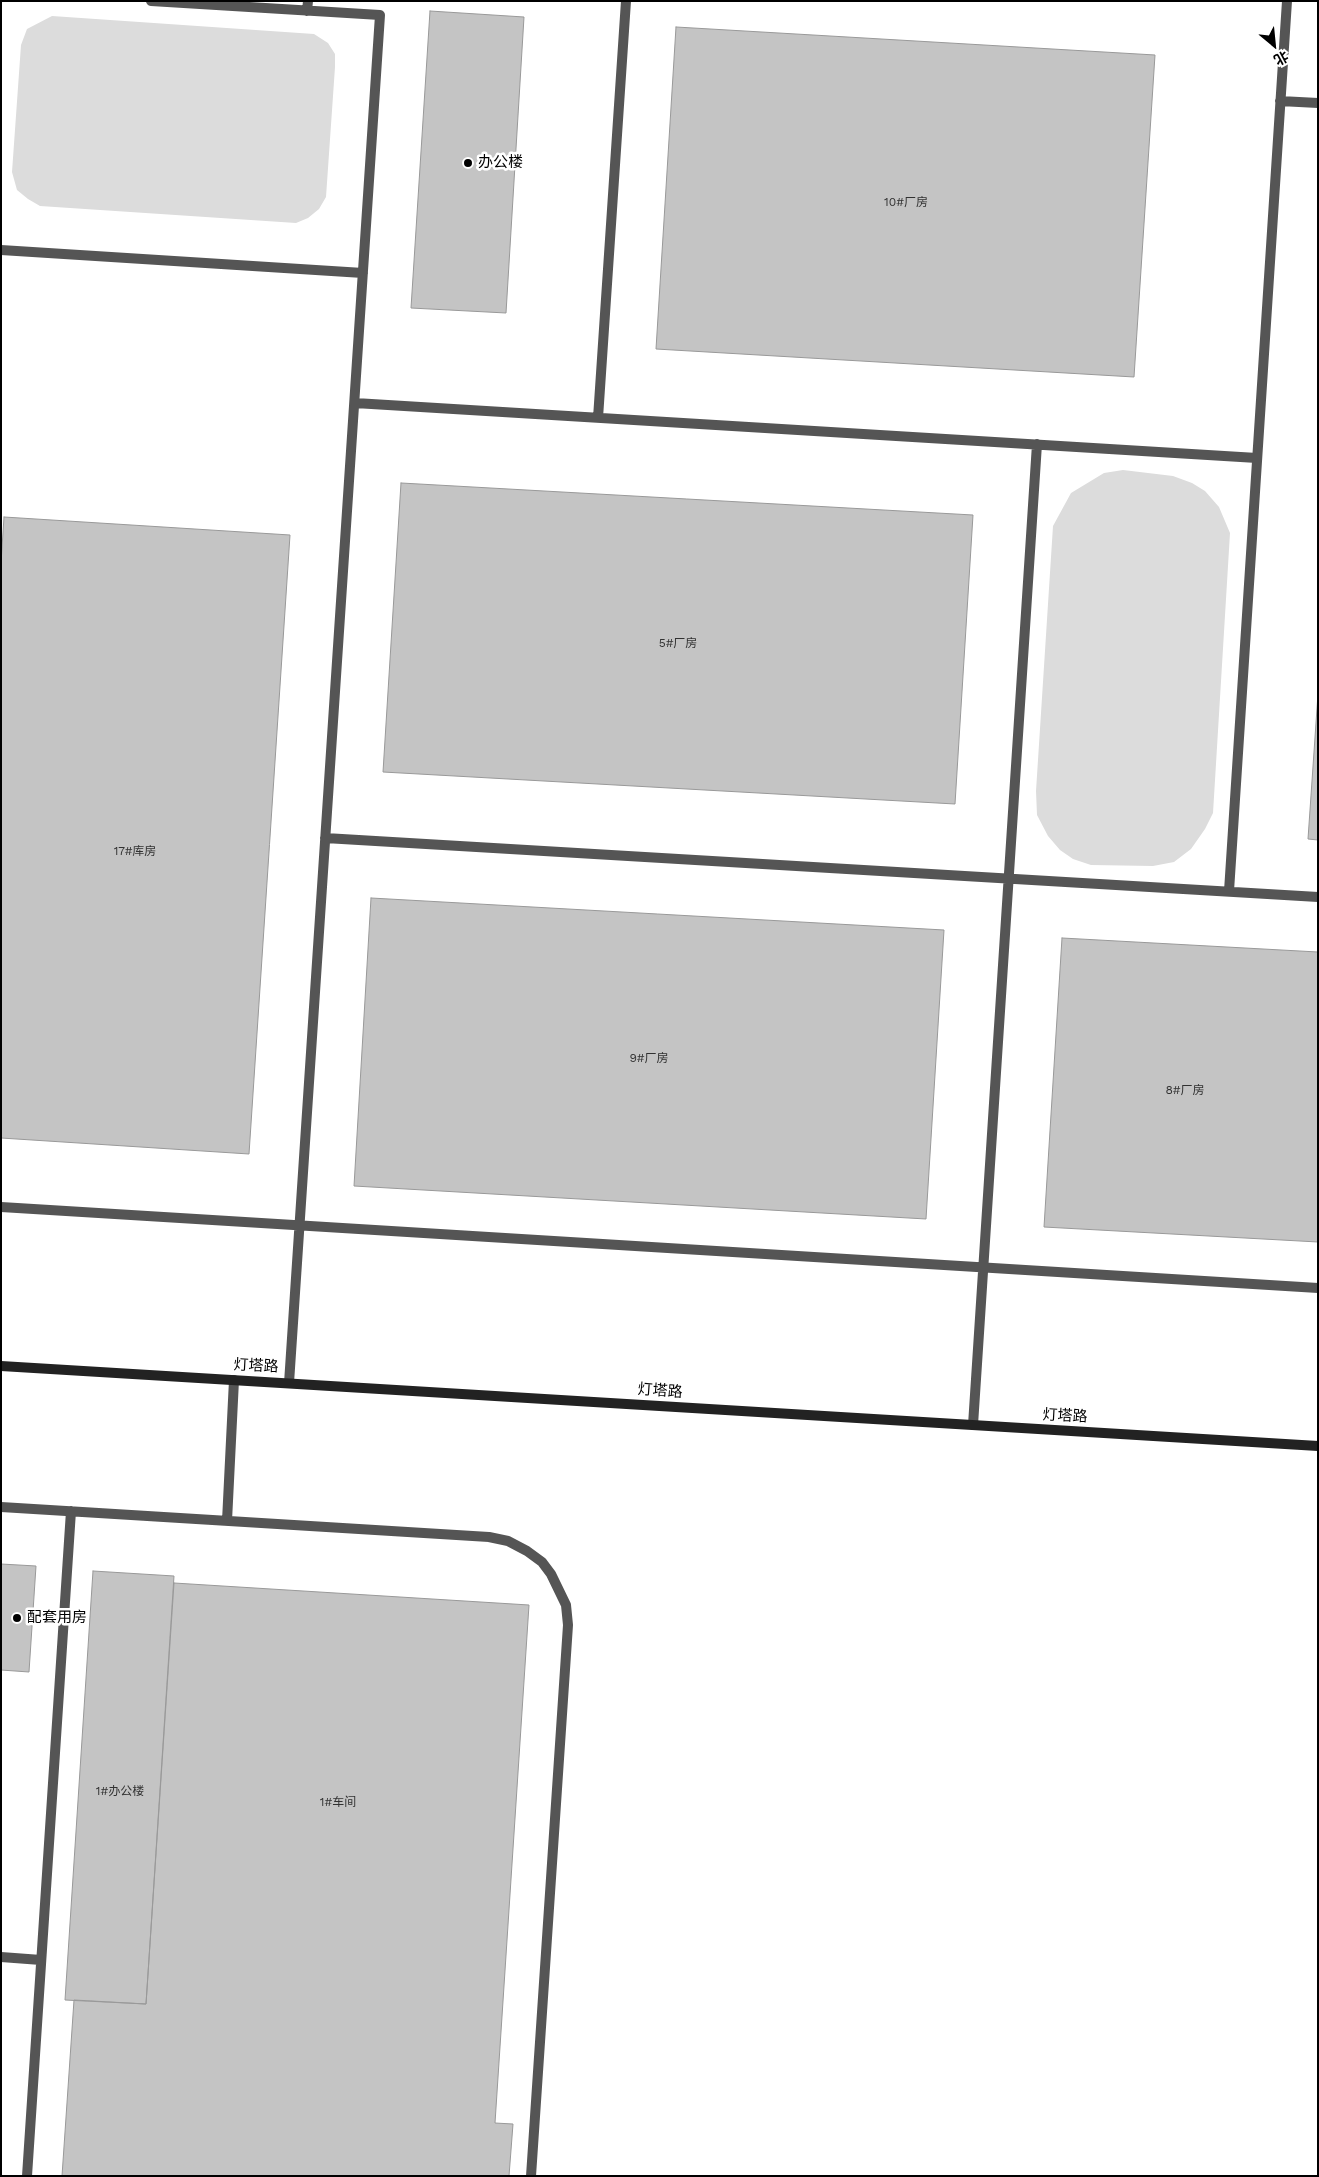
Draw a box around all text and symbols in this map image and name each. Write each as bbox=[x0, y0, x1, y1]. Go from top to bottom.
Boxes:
north arrow bbox=[1249, 20, 1299, 70]
text: 北 bbox=[1271, 48, 1291, 69]
place label: 办公楼 bbox=[478, 154, 523, 172]
marker: 办公楼 bbox=[462, 157, 474, 169]
house number: 10#厂房 bbox=[884, 195, 928, 209]
house number: 5#厂房 bbox=[659, 636, 697, 650]
house number: 17#库房 bbox=[114, 844, 156, 858]
house number: 9#厂房 bbox=[629, 1051, 669, 1065]
house number: 8#厂房 bbox=[1165, 1083, 1205, 1097]
street label: 灯塔路 bbox=[233, 1356, 279, 1376]
street label: 灯塔路 bbox=[637, 1380, 683, 1402]
street label: 灯塔路 bbox=[1042, 1406, 1088, 1426]
place label: 配套用房 bbox=[27, 1609, 87, 1627]
marker: 配套用房 bbox=[11, 1612, 23, 1624]
house number: 1#办公楼 bbox=[96, 1784, 144, 1798]
house number: 1#车间 bbox=[320, 1795, 356, 1809]

